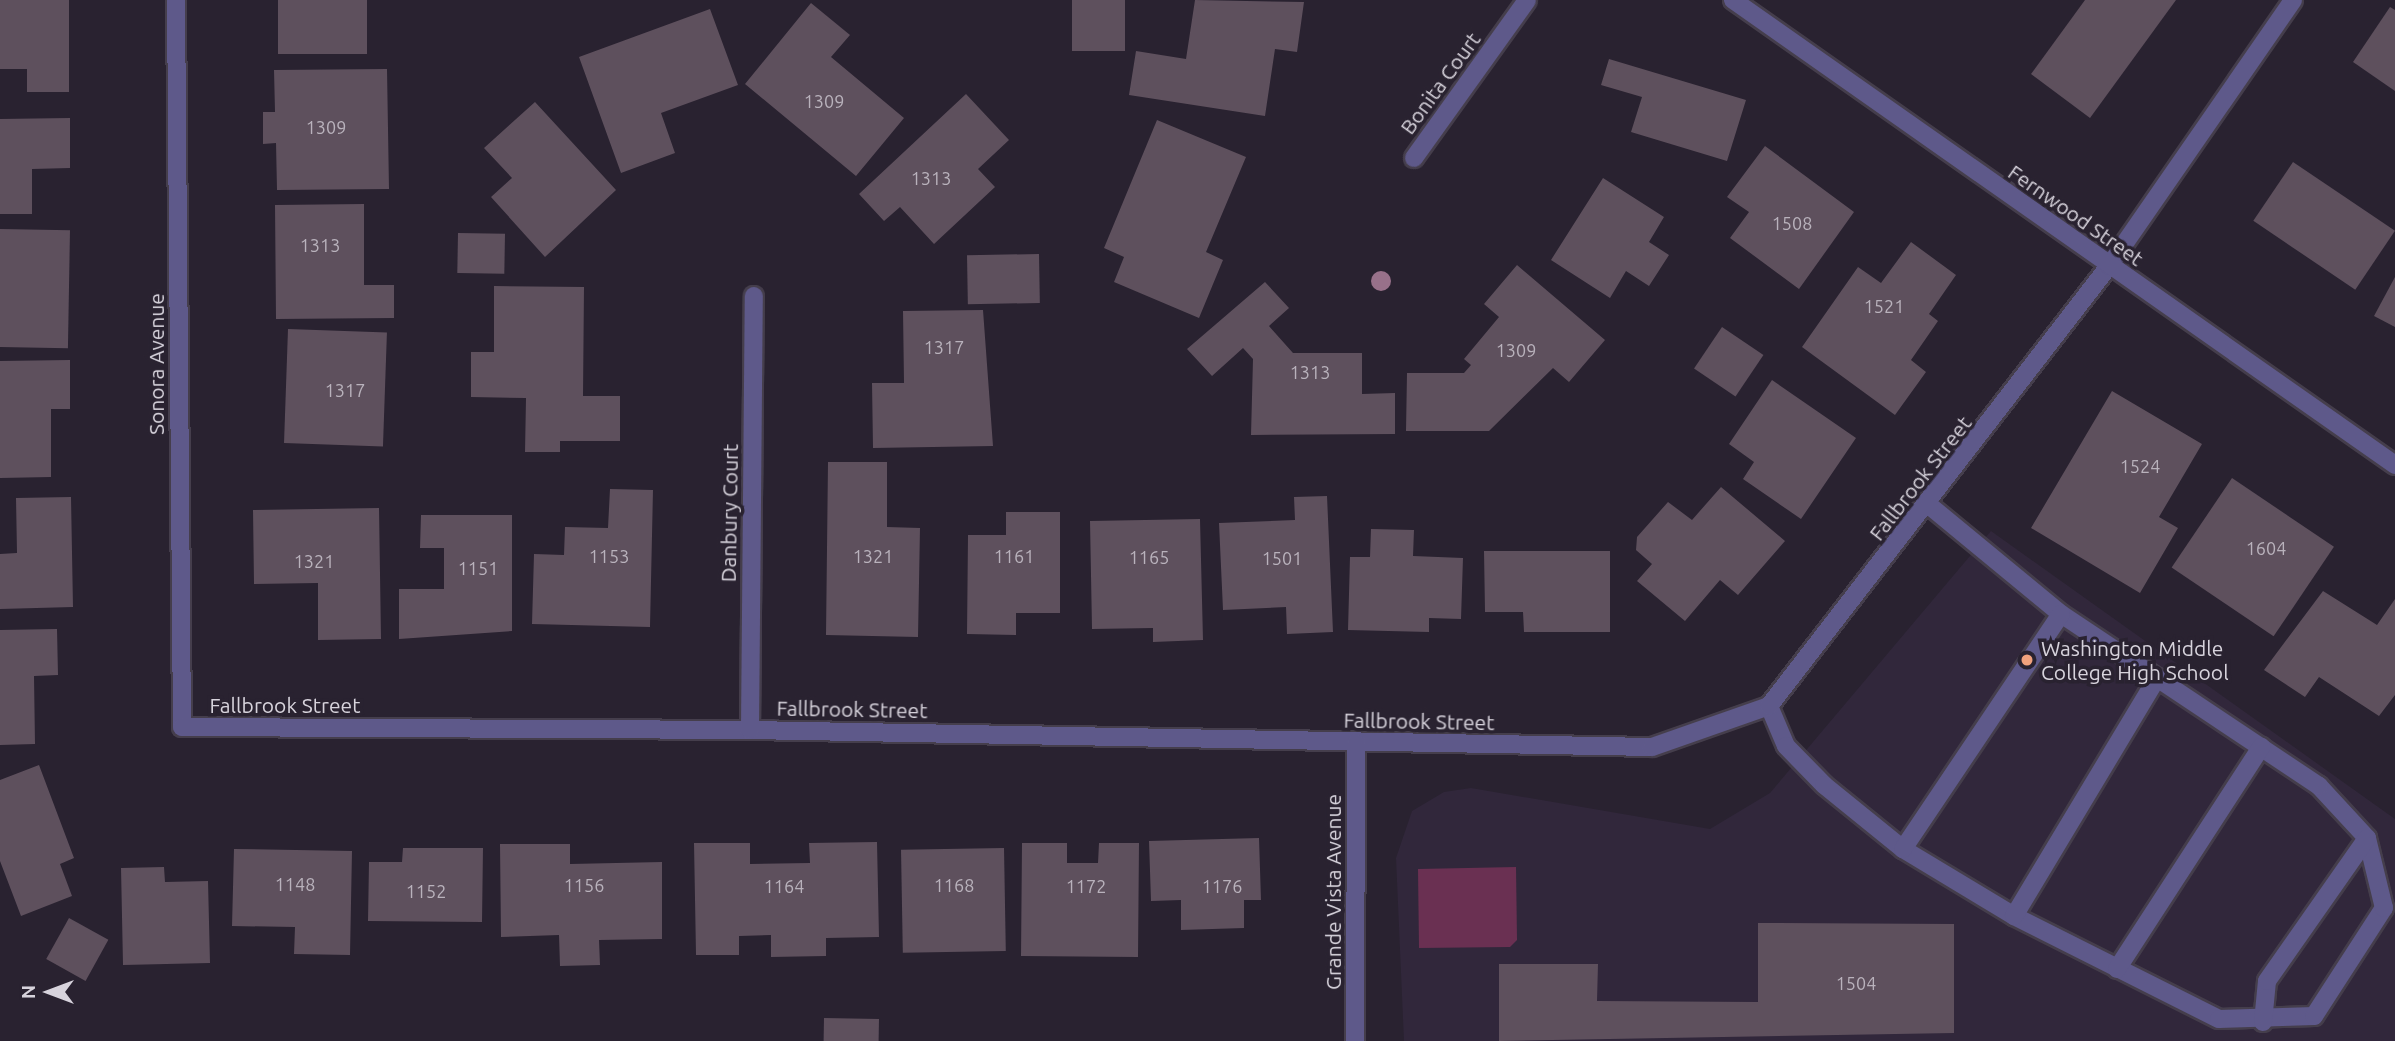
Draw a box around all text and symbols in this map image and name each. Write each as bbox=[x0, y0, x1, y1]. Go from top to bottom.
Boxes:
street label: Bonita Court bbox=[1395, 27, 1485, 139]
house number: 1309 bbox=[804, 90, 844, 112]
house number: 1309 bbox=[306, 116, 346, 138]
street label: Fernwood Street bbox=[2004, 159, 2148, 271]
house number: 1313 bbox=[911, 167, 951, 189]
house number: 1508 bbox=[1772, 212, 1812, 234]
house number: 1313 bbox=[300, 234, 340, 256]
street label: Sonora Avenue bbox=[143, 293, 169, 435]
house number: 1521 bbox=[1864, 295, 1904, 317]
house number: 1317 bbox=[924, 336, 964, 358]
house number: 1309 bbox=[1496, 339, 1536, 361]
house number: 1313 bbox=[1290, 361, 1330, 383]
house number: 1317 bbox=[325, 379, 365, 401]
street label: Fallbrook Street bbox=[1864, 411, 1976, 545]
street label: Danbury Court bbox=[715, 444, 743, 582]
house number: 1524 bbox=[2120, 455, 2160, 477]
house number: 1604 bbox=[2246, 537, 2286, 559]
house number: 1153 bbox=[589, 545, 629, 567]
house number: 1321 bbox=[853, 545, 893, 567]
house number: 1161 bbox=[994, 545, 1034, 567]
house number: 1165 bbox=[1129, 546, 1169, 568]
house number: 1501 bbox=[1262, 547, 1302, 569]
house number: 1321 bbox=[294, 550, 334, 572]
house number: 1151 bbox=[458, 557, 498, 579]
place label: Washington Middle College High School bbox=[2041, 635, 2229, 685]
marker: Washington Middle College High School bbox=[2019, 652, 2035, 668]
street label: Fallbrook Street bbox=[210, 692, 360, 718]
street label: Fallbrook Street bbox=[776, 695, 928, 723]
street label: Fallbrook Street bbox=[1343, 707, 1495, 735]
street label: Grande Vista Avenue bbox=[1320, 794, 1346, 990]
house number: 1148 bbox=[275, 873, 315, 895]
house number: 1156 bbox=[564, 874, 604, 896]
house number: 1168 bbox=[934, 874, 974, 896]
house number: 1164 bbox=[764, 875, 804, 897]
house number: 1172 bbox=[1066, 875, 1106, 897]
house number: 1176 bbox=[1202, 875, 1242, 897]
house number: 1152 bbox=[406, 880, 446, 902]
north arrow bbox=[14, 957, 84, 1027]
house number: 1504 bbox=[1836, 972, 1876, 994]
text: N bbox=[17, 985, 39, 999]

